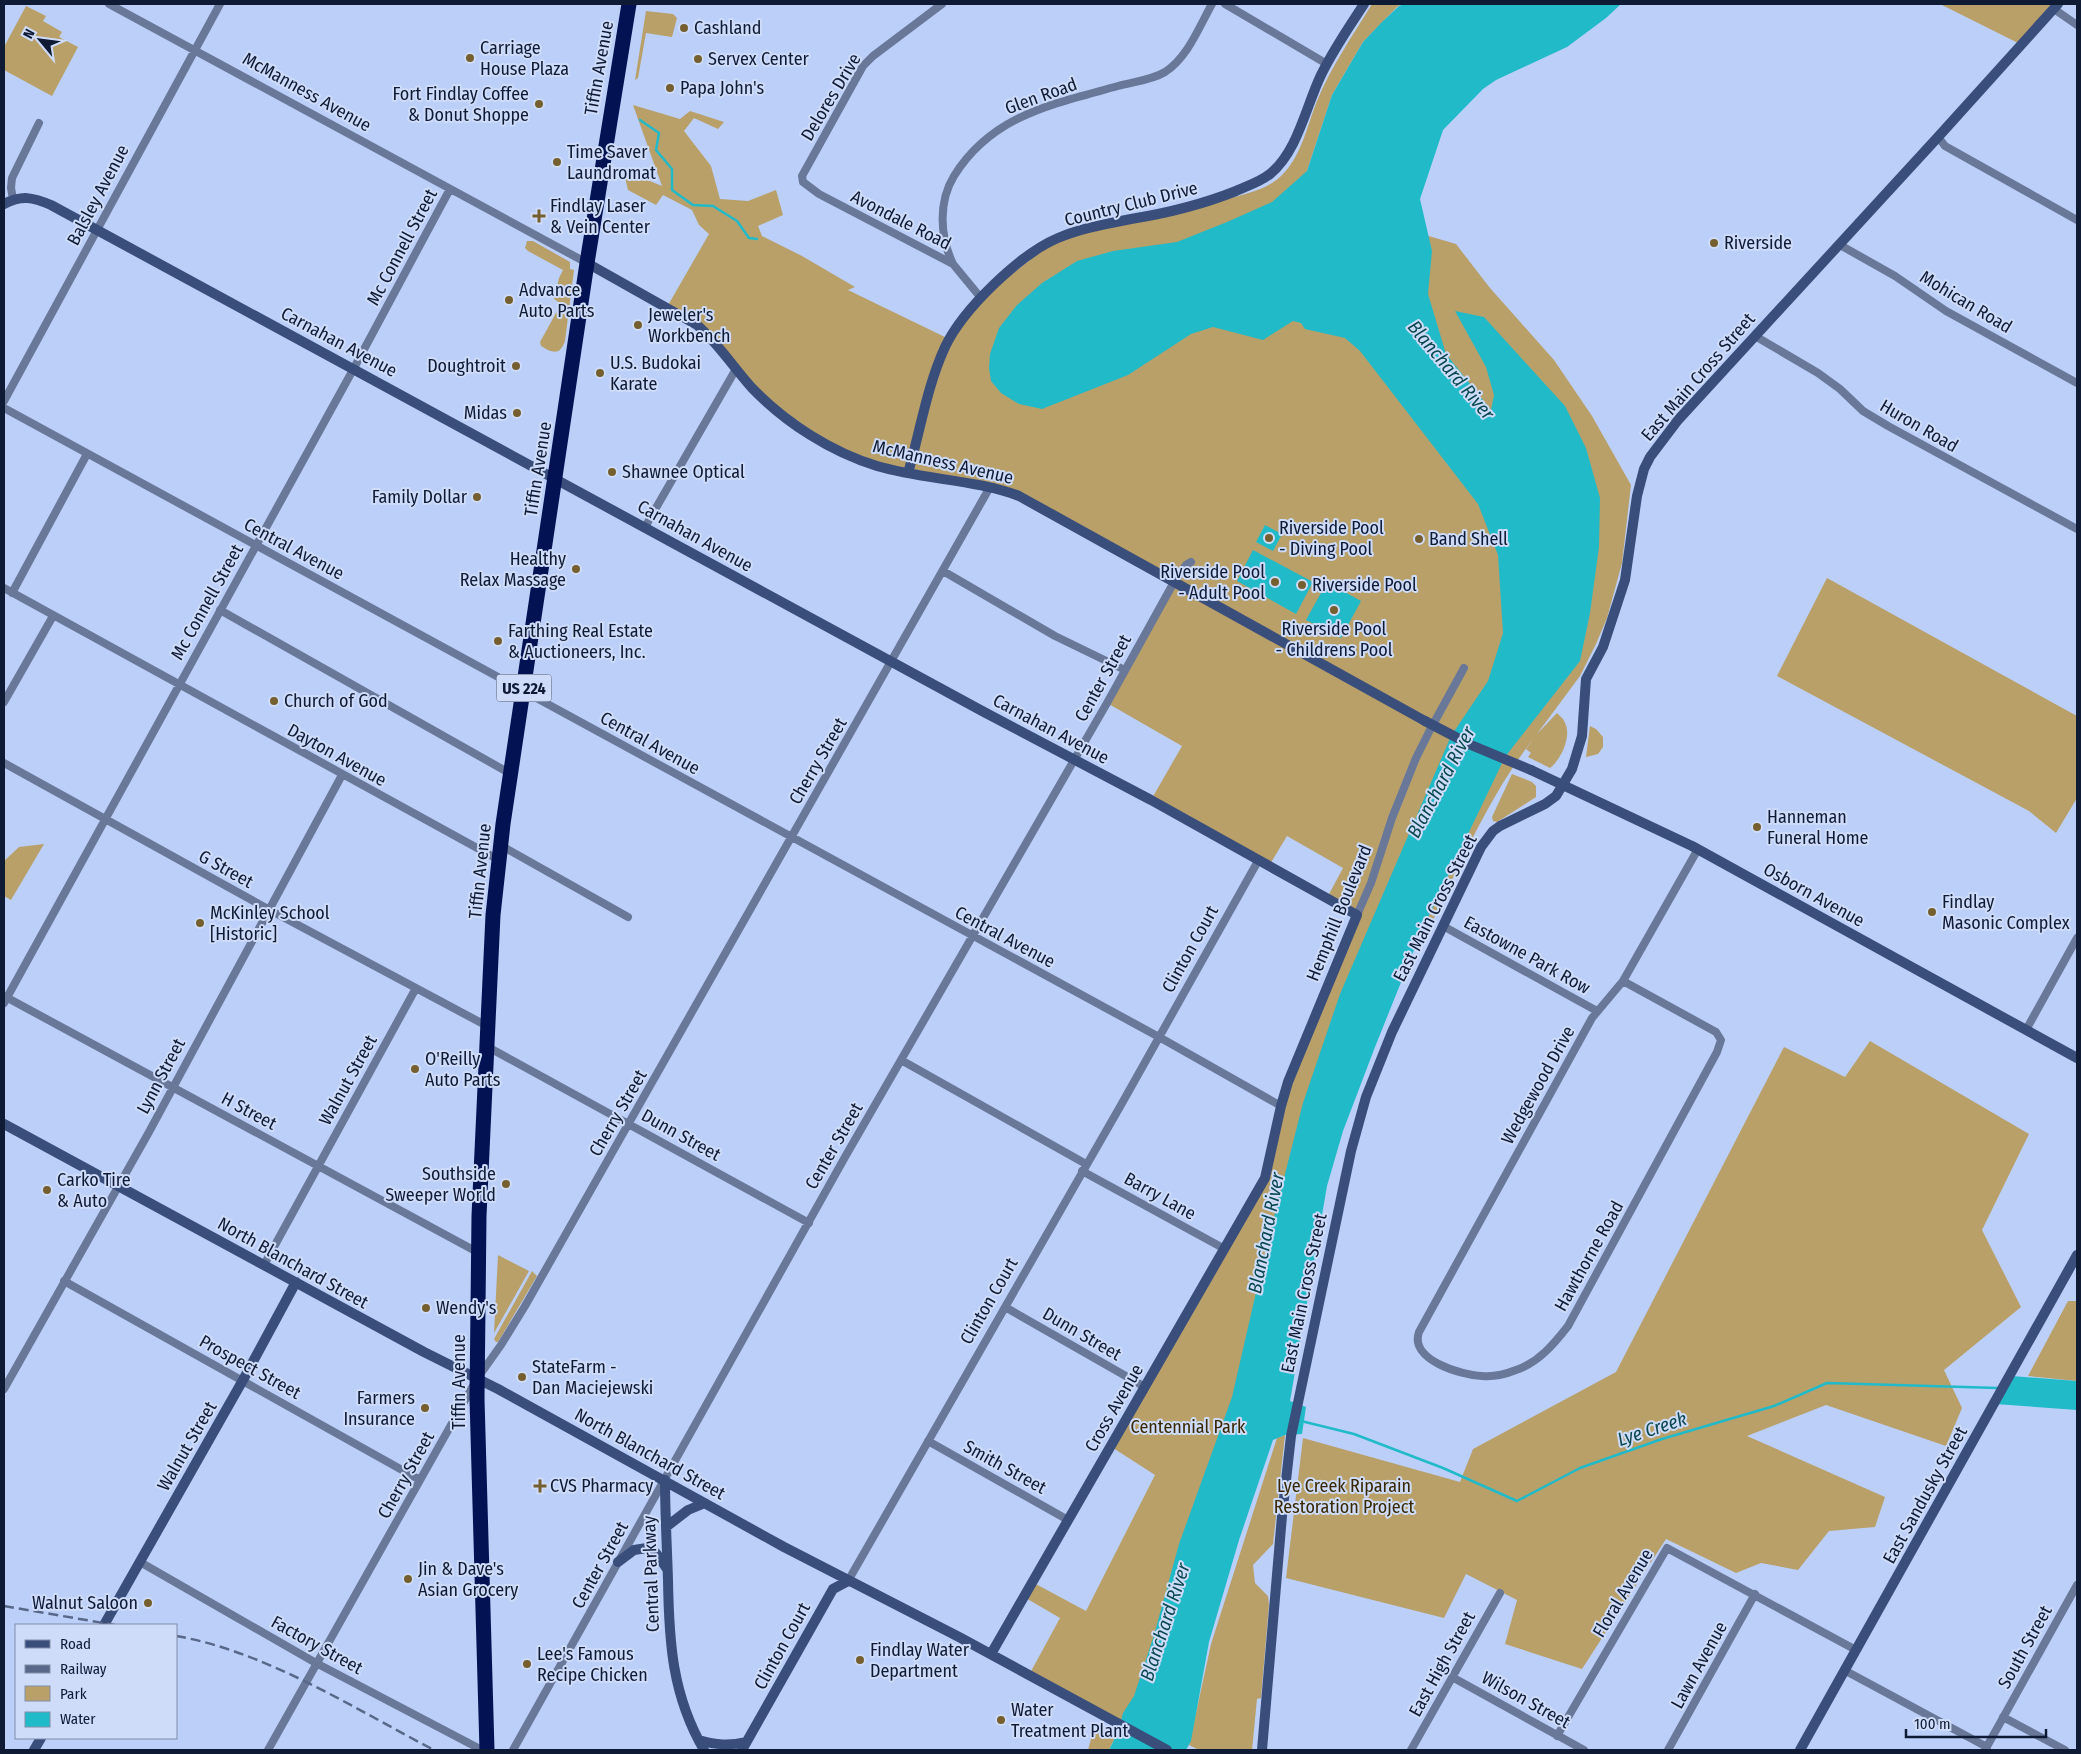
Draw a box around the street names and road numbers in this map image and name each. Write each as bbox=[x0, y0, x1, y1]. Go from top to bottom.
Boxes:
street label: Tiffin Avenue bbox=[580, 19, 618, 117]
street label: McManness Avenue bbox=[239, 48, 375, 136]
street label: Delores Drive bbox=[796, 49, 866, 145]
street label: Glen Road bbox=[1002, 73, 1080, 119]
street label: Balsley Avenue bbox=[62, 141, 134, 249]
street label: Country Club Drive bbox=[1062, 177, 1200, 231]
street label: Mc Connell Street bbox=[362, 185, 442, 309]
street label: Avondale Road bbox=[847, 185, 955, 255]
street label: Mohican Road bbox=[1916, 266, 2016, 338]
street label: Carnahan Avenue bbox=[277, 302, 401, 382]
street label: East Main Cross Street bbox=[1636, 308, 1760, 446]
street label: Huron Road bbox=[1876, 395, 1962, 457]
street label: Tiffin Avenue bbox=[520, 420, 556, 518]
street label: McManness Avenue bbox=[871, 435, 1015, 489]
street label: Carnahan Avenue bbox=[633, 495, 757, 577]
street label: Central Avenue bbox=[240, 513, 348, 585]
street label: Mc Connell Street bbox=[166, 540, 248, 664]
street label: Center Street bbox=[1070, 630, 1136, 726]
road number: US 224 bbox=[496, 674, 552, 701]
street label: Carnahan Avenue bbox=[989, 689, 1113, 769]
street label: Central Avenue bbox=[596, 707, 704, 779]
street label: Cherry Street bbox=[784, 714, 852, 808]
street label: Dayton Avenue bbox=[284, 719, 390, 791]
street label: Tiffin Avenue bbox=[464, 822, 496, 920]
street label: East Main Cross Street bbox=[1388, 831, 1482, 985]
street label: Hemphill Boulevard bbox=[1302, 842, 1376, 984]
street label: G Street bbox=[195, 845, 257, 893]
street label: Osborn Avenue bbox=[1760, 858, 1868, 932]
street label: Central Avenue bbox=[951, 901, 1059, 973]
street label: Clinton Court bbox=[1157, 901, 1223, 996]
street label: Eastowne Park Row bbox=[1460, 911, 1594, 999]
street label: Wedgewood Drive bbox=[1496, 1022, 1580, 1148]
street label: Walnut Street bbox=[314, 1031, 382, 1129]
street label: Lynn Street bbox=[132, 1034, 190, 1117]
street label: Cherry Street bbox=[584, 1066, 652, 1160]
street label: H Street bbox=[218, 1087, 280, 1135]
street label: Center Street bbox=[800, 1099, 868, 1193]
street label: Dunn Street bbox=[637, 1104, 725, 1166]
street label: Barry Lane bbox=[1120, 1167, 1200, 1225]
street label: Hawthorne Road bbox=[1550, 1197, 1628, 1315]
street label: East Main Cross Street bbox=[1276, 1211, 1332, 1375]
street label: North Blanchard Street bbox=[214, 1212, 372, 1314]
street label: Clinton Court bbox=[955, 1254, 1023, 1348]
street label: Dunn Street bbox=[1039, 1303, 1125, 1365]
street label: Prospect Street bbox=[195, 1330, 305, 1404]
street label: Tiffin Avenue bbox=[448, 1334, 470, 1430]
street label: Cross Avenue bbox=[1080, 1360, 1148, 1456]
street label: Walnut Street bbox=[153, 1397, 221, 1495]
street label: North Blanchard Street bbox=[571, 1403, 729, 1505]
street label: East Sandusky Street bbox=[1878, 1422, 1972, 1568]
street label: Cherry Street bbox=[373, 1427, 439, 1523]
street label: Smith Street bbox=[960, 1435, 1050, 1499]
street label: Central Parkway bbox=[638, 1515, 664, 1633]
street label: Center Street bbox=[567, 1517, 633, 1613]
street label: Floral Avenue bbox=[1588, 1545, 1658, 1641]
street label: Clinton Court bbox=[749, 1598, 815, 1693]
street label: South Street bbox=[1993, 1601, 2057, 1692]
street label: East High Street bbox=[1404, 1608, 1480, 1720]
street label: Factory Street bbox=[267, 1611, 367, 1679]
street label: Lawn Avenue bbox=[1666, 1618, 1732, 1712]
street label: Wilson Street bbox=[1478, 1667, 1574, 1733]

